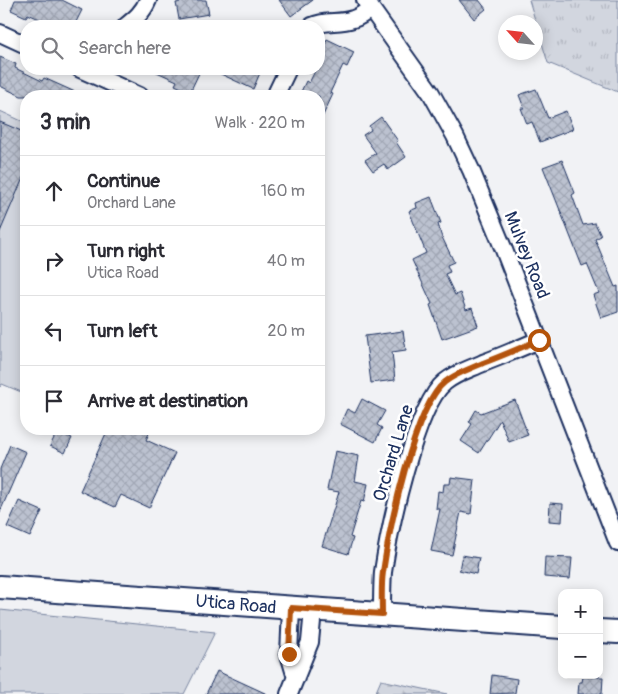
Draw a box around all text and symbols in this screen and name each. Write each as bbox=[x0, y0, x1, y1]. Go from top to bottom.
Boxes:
north arrow bbox=[498, 15, 543, 60]
search box bbox=[20, 20, 325, 75]
icon: search bbox=[38, 34, 66, 62]
text: Search here bbox=[78, 36, 171, 60]
text: 3 min bbox=[40, 109, 90, 136]
text: Walk · 220 m bbox=[215, 113, 305, 133]
text: Continue bbox=[87, 169, 160, 193]
icon: ahead bbox=[40, 177, 68, 205]
text: 160 m bbox=[261, 181, 305, 201]
text: Orchard Lane bbox=[87, 193, 176, 213]
street label: Mulvey Road bbox=[499, 208, 554, 302]
text: Turn right bbox=[87, 239, 165, 263]
icon: right bbox=[40, 247, 68, 275]
text: 40 m bbox=[267, 251, 305, 271]
text: Utica Road bbox=[87, 263, 159, 283]
icon: left bbox=[40, 317, 68, 345]
text: Turn left bbox=[87, 319, 157, 343]
text: 20 m bbox=[267, 321, 305, 341]
route start bbox=[528, 329, 551, 352]
icon: arrive bbox=[40, 387, 68, 415]
text: Arrive at destination bbox=[87, 389, 248, 413]
street label: Orchard Lane bbox=[368, 402, 419, 504]
map controls bbox=[558, 589, 603, 679]
button: + bbox=[558, 589, 603, 634]
street label: Utica Road bbox=[195, 590, 277, 619]
button: − bbox=[558, 634, 603, 679]
route end bbox=[278, 643, 301, 666]

